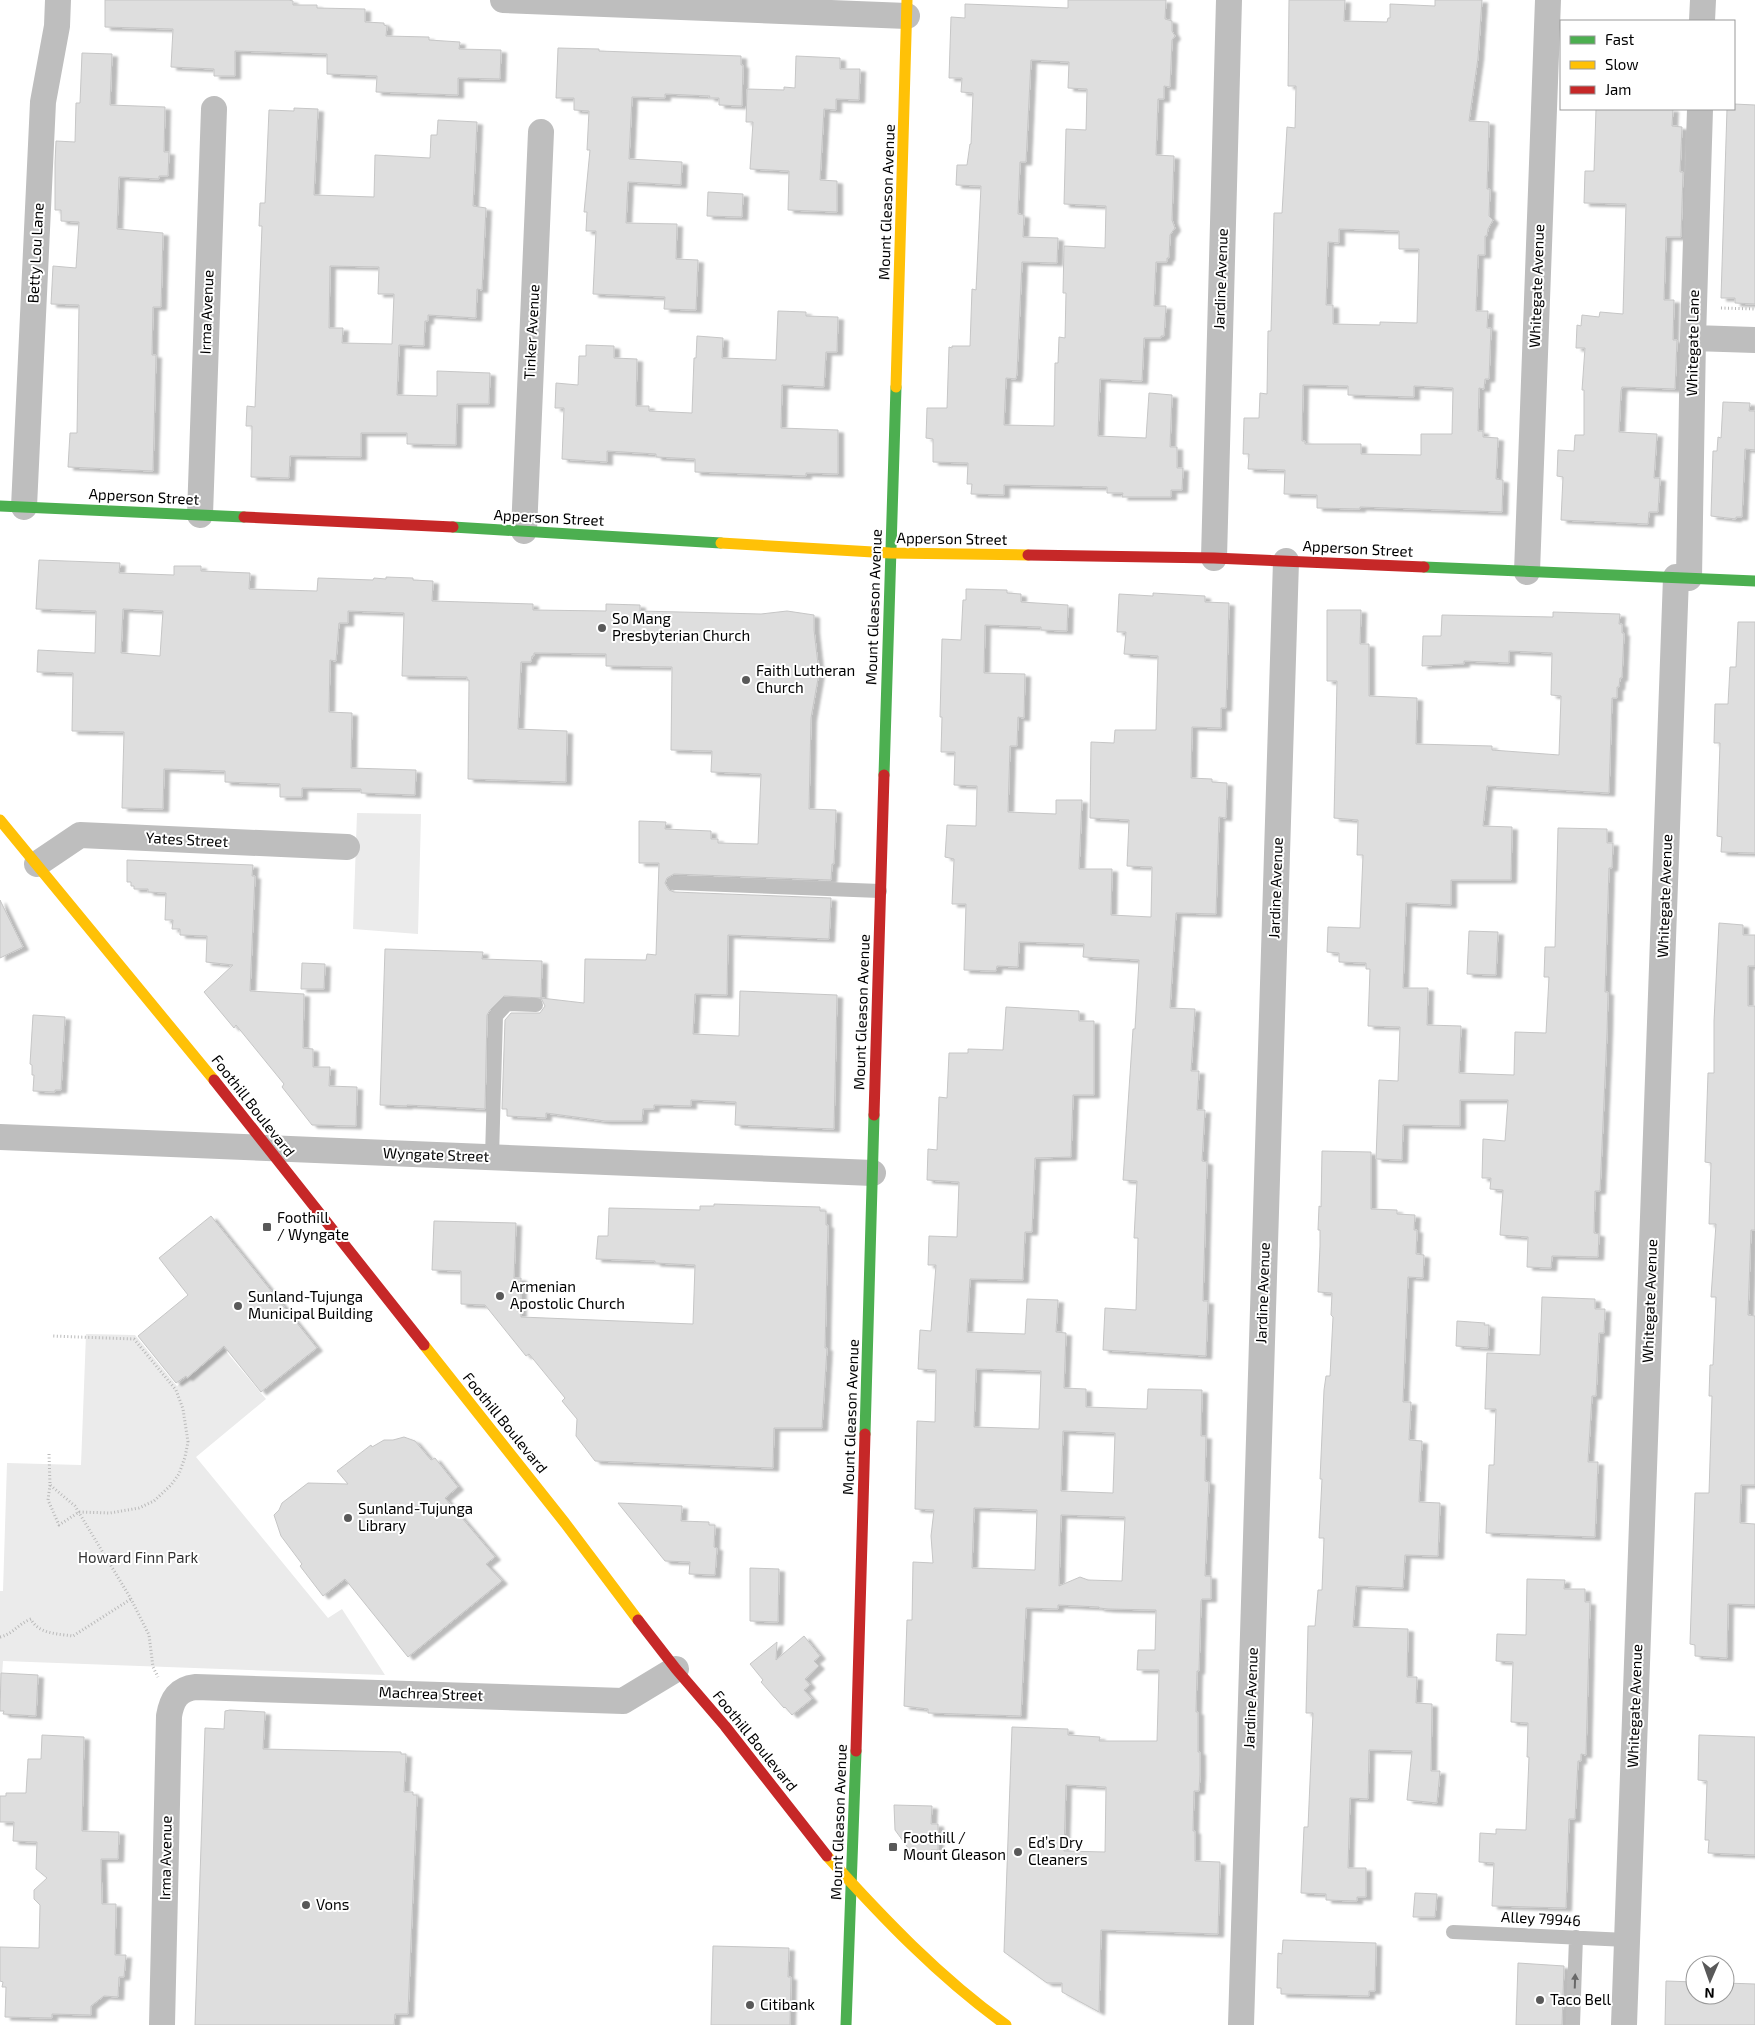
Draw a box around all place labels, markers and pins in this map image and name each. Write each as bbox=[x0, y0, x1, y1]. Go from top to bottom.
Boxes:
place label: So Mang Presbyterian Church bbox=[612, 609, 750, 644]
marker: So Mang Presbyterian Church bbox=[596, 622, 608, 634]
place label: Faith Lutheran Church bbox=[756, 661, 855, 696]
marker: Faith Lutheran Church bbox=[740, 674, 752, 686]
place label: Foothill / Wyngate bbox=[277, 1208, 349, 1243]
marker: Foothill / Wyngate bbox=[261, 1221, 273, 1233]
place label: Armenian Apostolic Church bbox=[510, 1277, 625, 1312]
place label: Sunland-Tujunga Municipal Building bbox=[248, 1287, 374, 1322]
marker: Armenian Apostolic Church bbox=[494, 1290, 506, 1302]
marker: Sunland-Tujunga Municipal Building bbox=[232, 1300, 244, 1312]
place label: Sunland-Tujunga Library bbox=[358, 1499, 473, 1534]
marker: Sunland-Tujunga Library bbox=[342, 1512, 354, 1524]
place label: Foothill / Mount Gleason bbox=[903, 1828, 1006, 1863]
place label: Ed’s Dry Cleaners bbox=[1028, 1833, 1088, 1868]
marker: Foothill / Mount Gleason bbox=[887, 1841, 899, 1853]
marker: Ed’s Dry Cleaners bbox=[1012, 1846, 1024, 1858]
place label: Vons bbox=[316, 1895, 349, 1913]
marker: Vons bbox=[300, 1899, 312, 1911]
place label: Taco Bell bbox=[1550, 1990, 1611, 2008]
marker: Taco Bell bbox=[1534, 1994, 1546, 2006]
place label: Citibank bbox=[760, 1995, 815, 2013]
marker: Citibank bbox=[744, 1999, 756, 2011]

